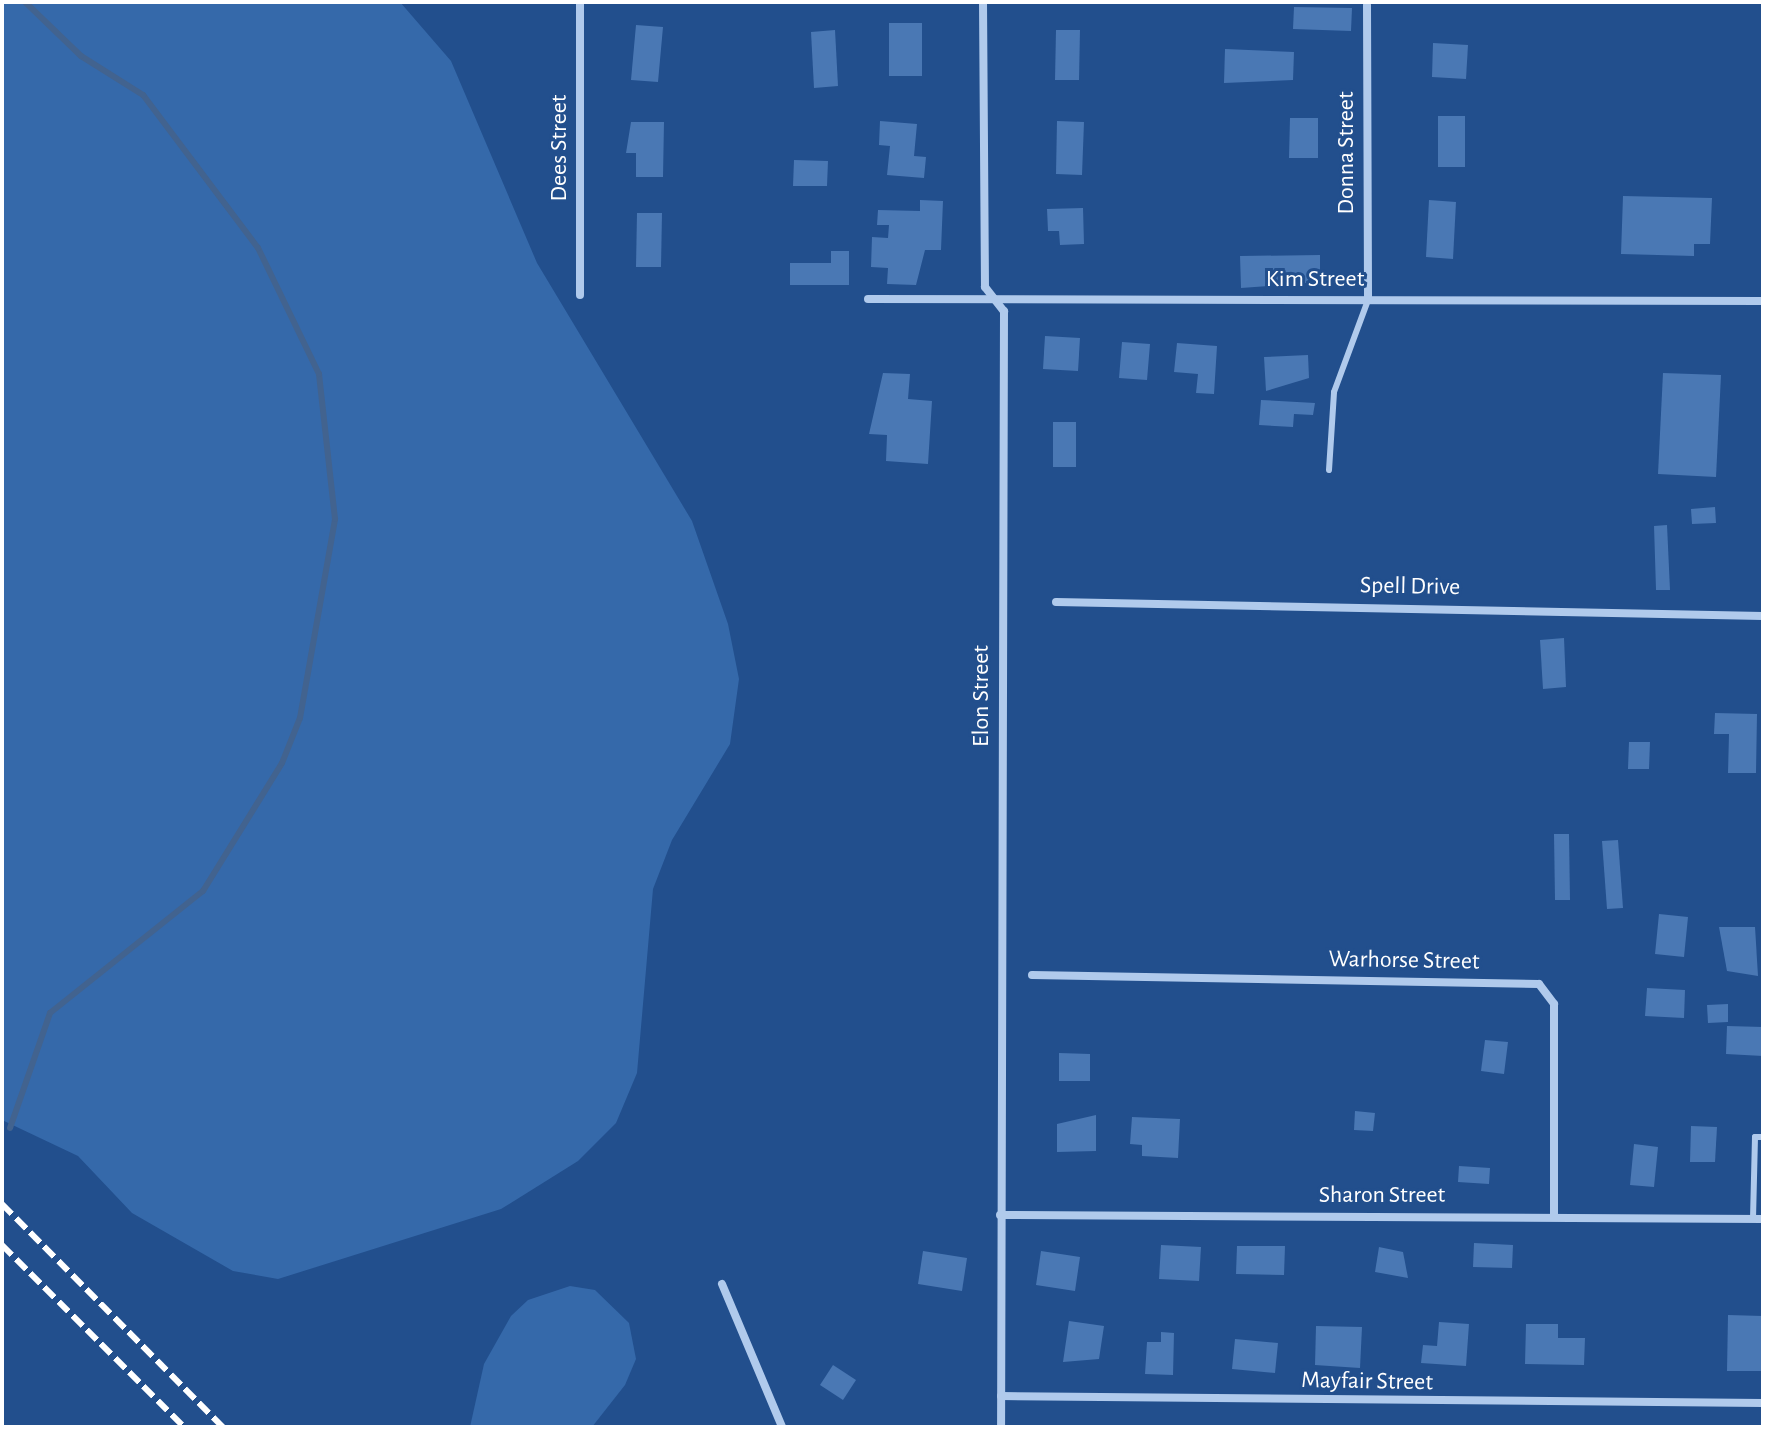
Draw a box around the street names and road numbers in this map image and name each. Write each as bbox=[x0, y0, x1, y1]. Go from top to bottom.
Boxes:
street label: Donna Street bbox=[1333, 91, 1361, 215]
street label: Dees Street bbox=[546, 95, 574, 201]
street label: Kim Street bbox=[1266, 266, 1364, 294]
street label: Spell Drive bbox=[1360, 572, 1460, 602]
street label: Elon Street bbox=[968, 645, 996, 747]
street label: Warhorse Street bbox=[1328, 945, 1480, 977]
street label: Sharon Street bbox=[1319, 1182, 1445, 1210]
street label: Mayfair Street bbox=[1301, 1366, 1433, 1398]

